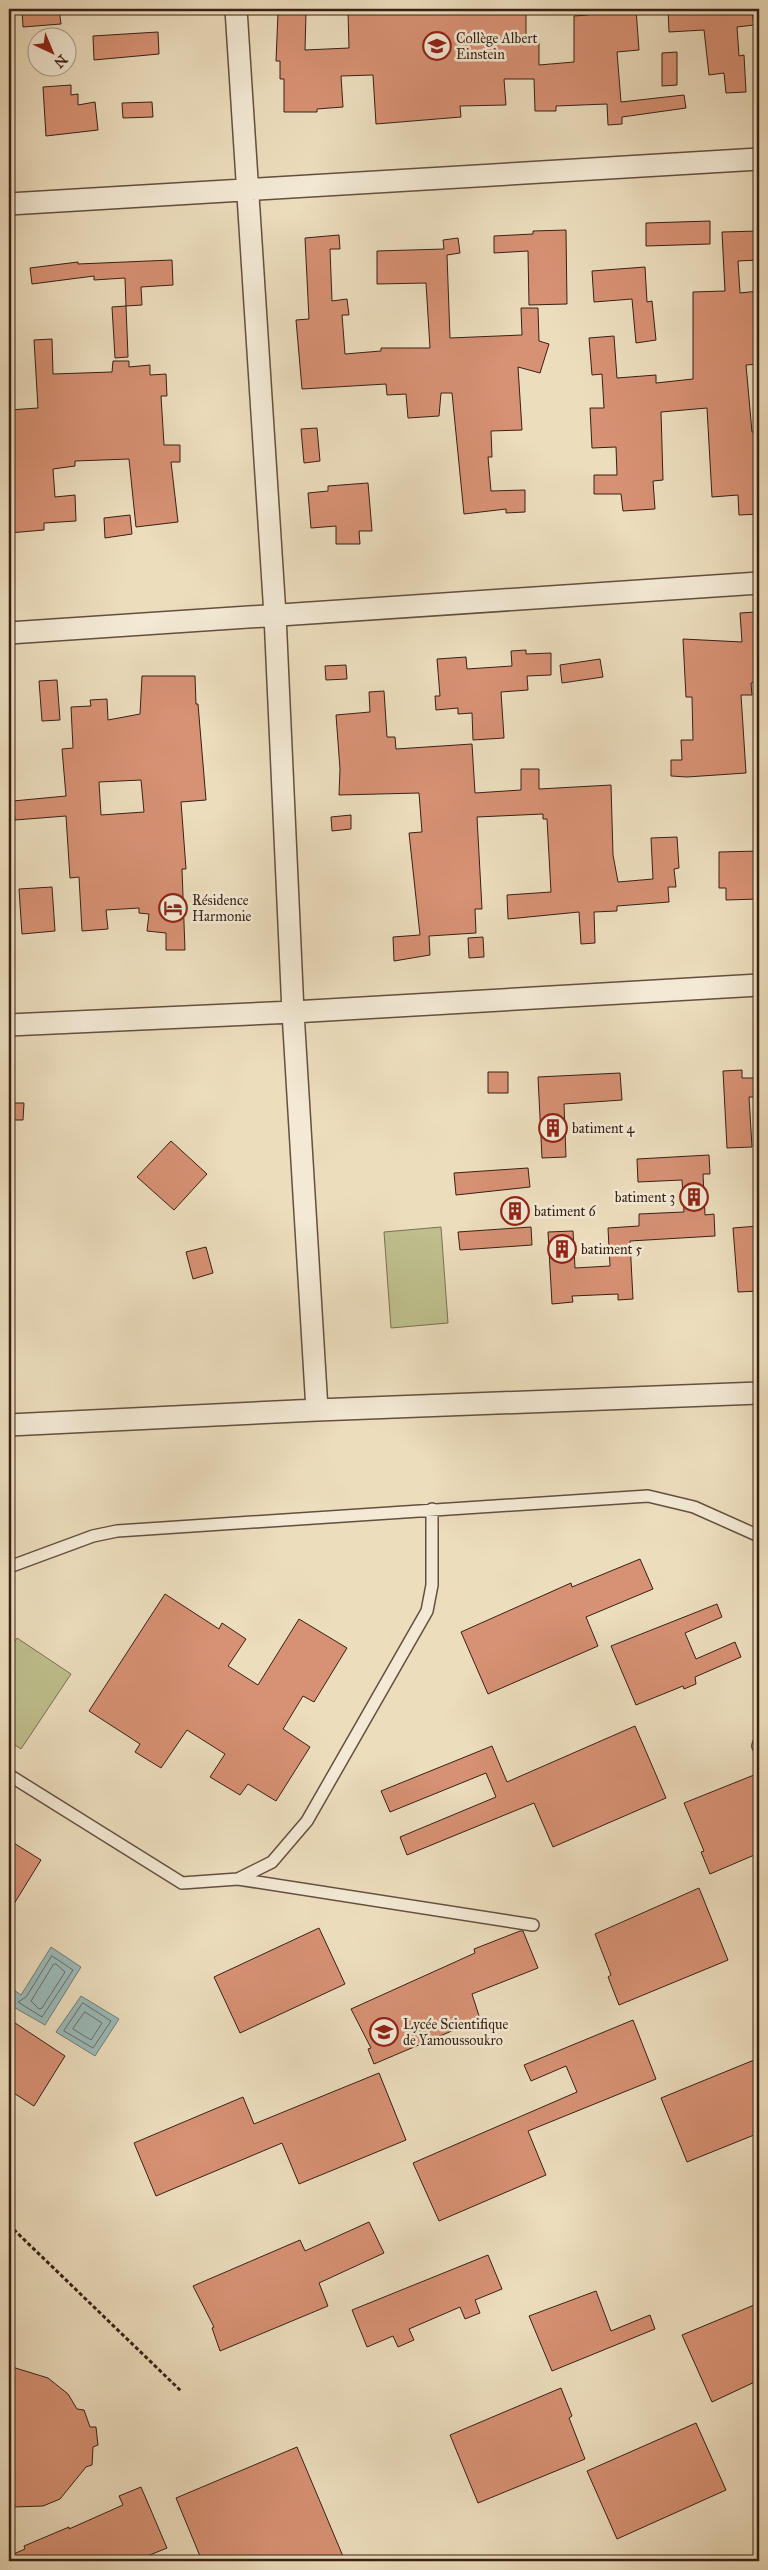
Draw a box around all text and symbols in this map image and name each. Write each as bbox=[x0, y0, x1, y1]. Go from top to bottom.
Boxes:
north arrow bbox=[28, 28, 78, 78]
place label: Collège Albert Einstein bbox=[456, 30, 537, 63]
school or university icon: Collège Albert Einstein bbox=[422, 31, 452, 61]
text: N bbox=[50, 51, 71, 71]
place label: Résidence Harmonie bbox=[192, 892, 252, 925]
hotel icon: Résidence Harmonie bbox=[158, 893, 188, 923]
building icon: batiment 4 bbox=[538, 1113, 568, 1143]
place label: batiment 4 bbox=[572, 1120, 636, 1137]
building icon: batiment 3 bbox=[679, 1182, 709, 1212]
place label: batiment 3 bbox=[615, 1189, 675, 1206]
building icon: batiment 6 bbox=[500, 1196, 530, 1226]
place label: batiment 6 bbox=[534, 1203, 597, 1220]
building icon: batiment 5 bbox=[547, 1234, 577, 1264]
place label: batiment 5 bbox=[581, 1241, 643, 1258]
place label: Lycée Scientifique de Yamoussoukro bbox=[403, 2016, 508, 2049]
school or university icon: Lycée Scientifique de Yamoussoukro bbox=[369, 2017, 399, 2047]

